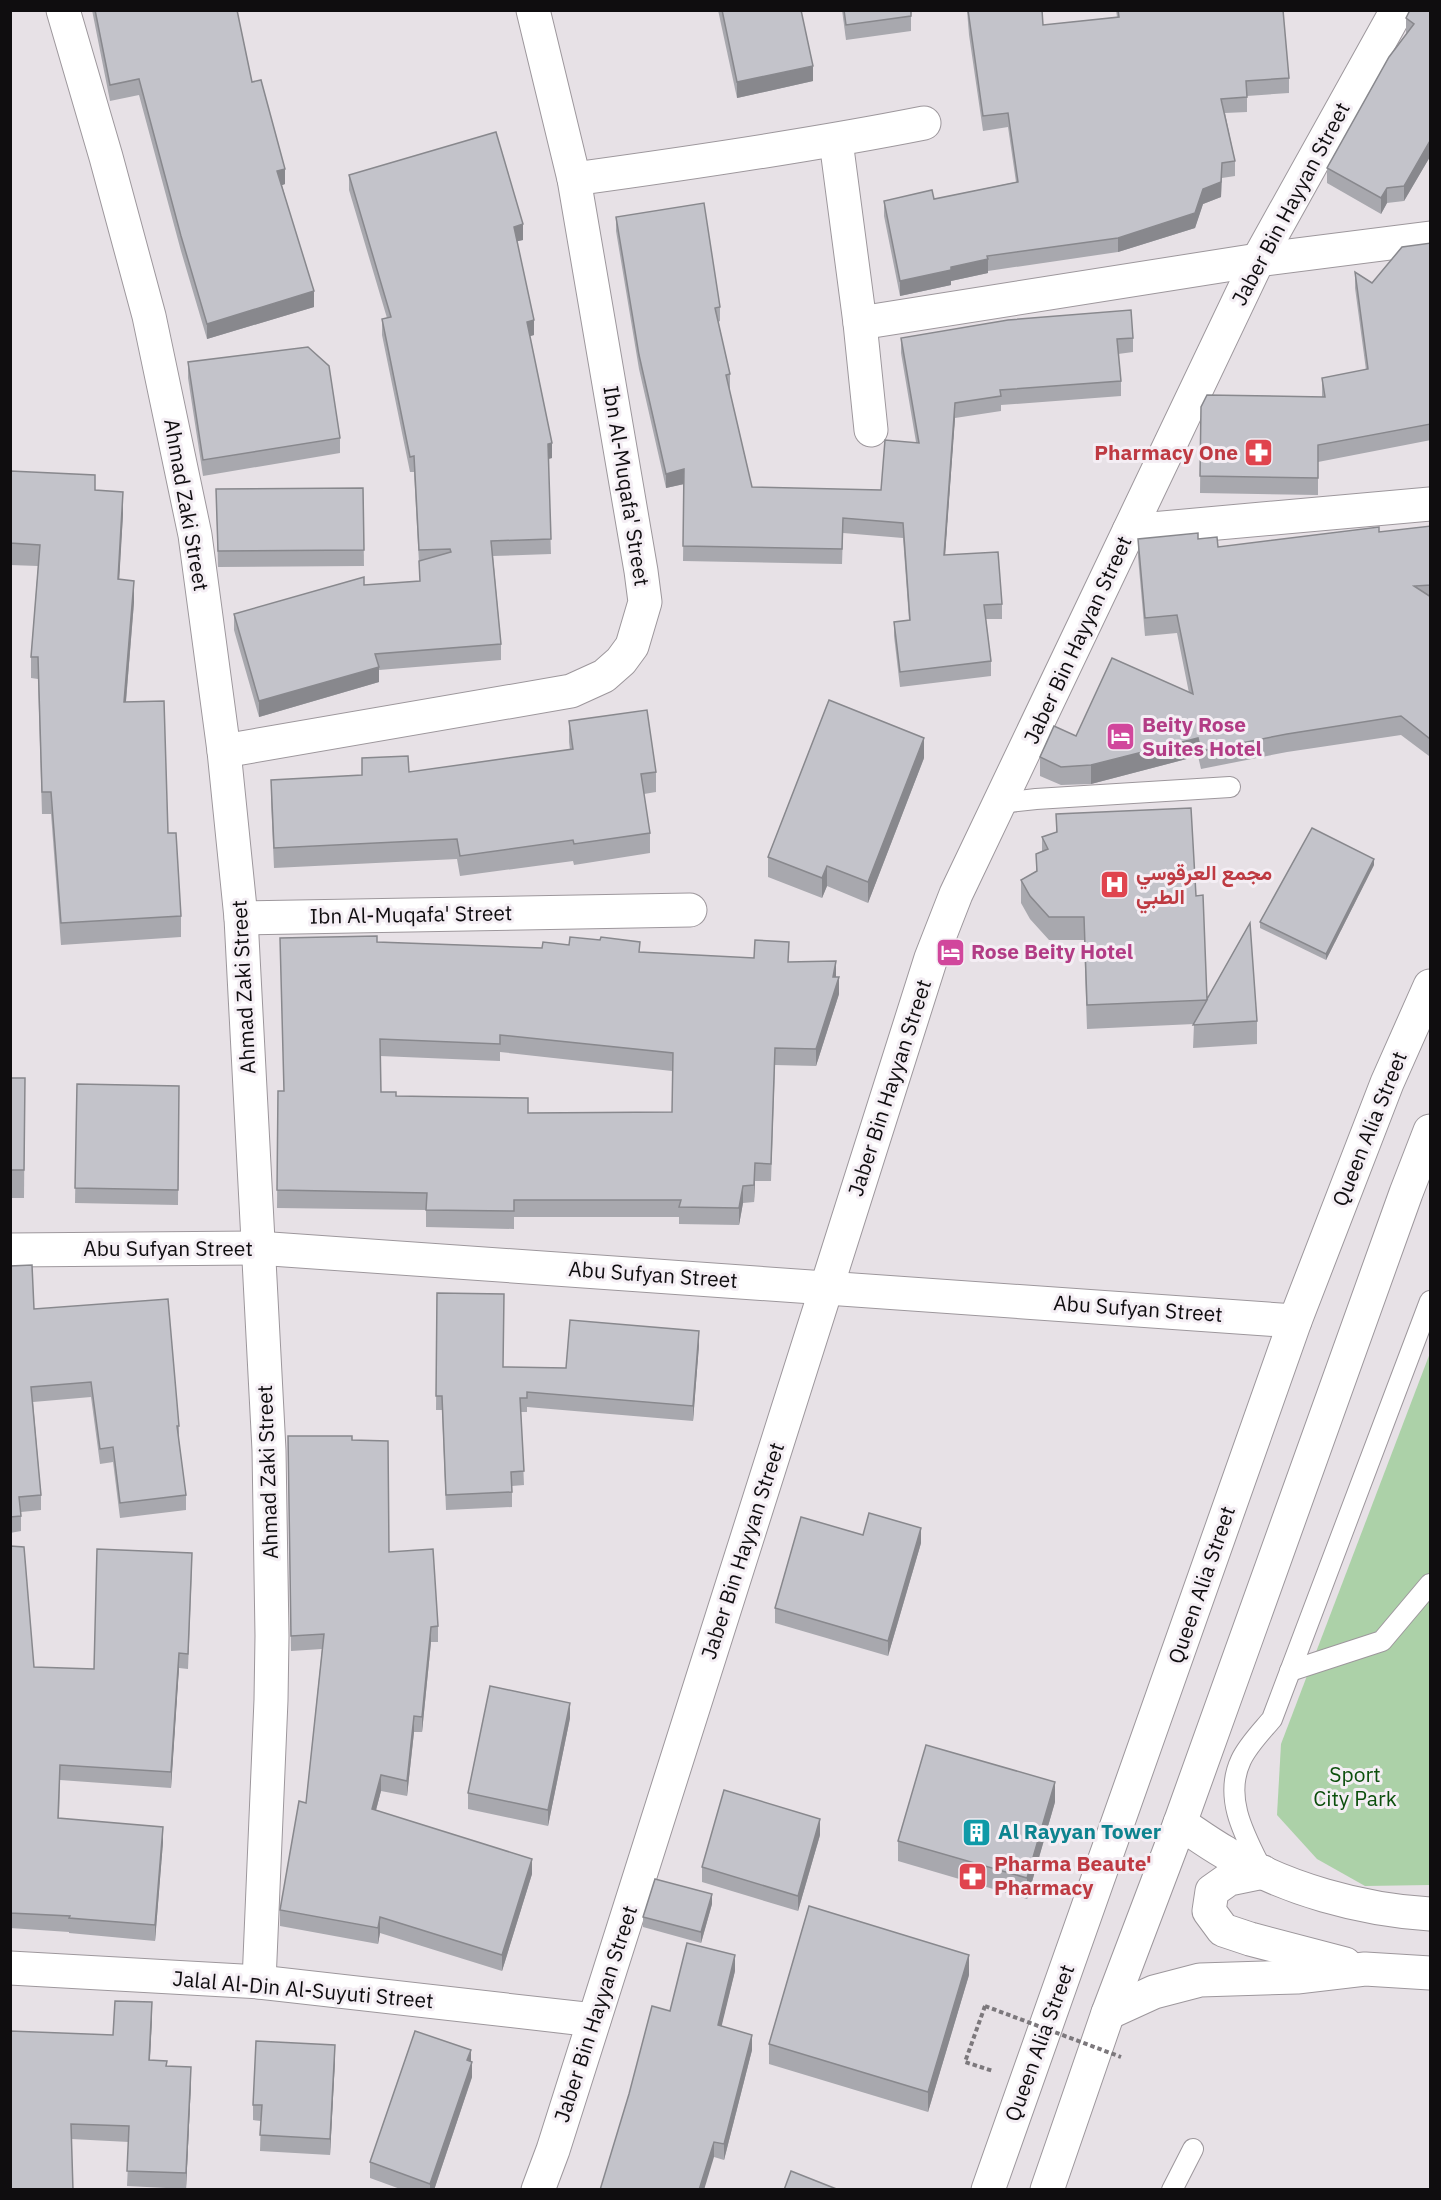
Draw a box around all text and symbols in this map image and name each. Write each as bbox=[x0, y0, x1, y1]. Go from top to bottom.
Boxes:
street label: Jaber Bin Hayyan Street bbox=[1225, 97, 1356, 310]
street label: Ibn Al-Muqafa' Street bbox=[597, 384, 657, 588]
street label: Ahmad Zaki Street bbox=[158, 417, 216, 593]
pharmacy icon: Pharmacy One bbox=[1243, 437, 1275, 469]
place label: Pharmacy One bbox=[1094, 438, 1238, 466]
street label: Jaber Bin Hayyan Street bbox=[1017, 531, 1138, 748]
place label: Beity Rose Suites Hotel bbox=[1142, 710, 1262, 762]
hotel icon: Beity Rose Suites Hotel bbox=[1105, 721, 1137, 753]
place label: مجمع العرقوسي الطبي bbox=[1136, 858, 1272, 914]
hospital icon: مجمع العرقوسي الطبي bbox=[1099, 869, 1131, 901]
street label: Ibn Al-Muqafa' Street bbox=[309, 898, 512, 930]
street label: Ahmad Zaki Street bbox=[224, 899, 262, 1075]
hotel icon: Rose Beity Hotel bbox=[934, 936, 966, 968]
place label: Rose Beity Hotel bbox=[971, 937, 1133, 965]
street label: Jaber Bin Hayyan Street bbox=[841, 976, 937, 1200]
street label: Queen Alia Street bbox=[1325, 1047, 1413, 1210]
street label: Abu Sufyan Street bbox=[83, 1234, 253, 1262]
street label: Abu Sufyan Street bbox=[568, 1254, 739, 1294]
street label: Abu Sufyan Street bbox=[1053, 1288, 1224, 1328]
street label: Ahmad Zaki Street bbox=[250, 1384, 284, 1560]
street label: Jaber Bin Hayyan Street bbox=[694, 1439, 790, 1663]
street label: Queen Alia Street bbox=[1161, 1502, 1241, 1667]
park label: Sport City Park bbox=[1313, 1760, 1397, 1812]
building icon: Al Rayyan Tower bbox=[961, 1816, 993, 1848]
place label: Al Rayyan Tower bbox=[998, 1817, 1162, 1845]
place label: Pharma Beaute' Pharmacy bbox=[994, 1849, 1152, 1901]
pharmacy icon: Pharma Beaute' Pharmacy bbox=[957, 1860, 989, 1892]
street label: Jaber Bin Hayyan Street bbox=[547, 1902, 643, 2126]
street label: Queen Alia Street bbox=[998, 1960, 1080, 2125]
street label: Jalal Al-Din Al-Suyuti Street bbox=[171, 1964, 435, 2014]

